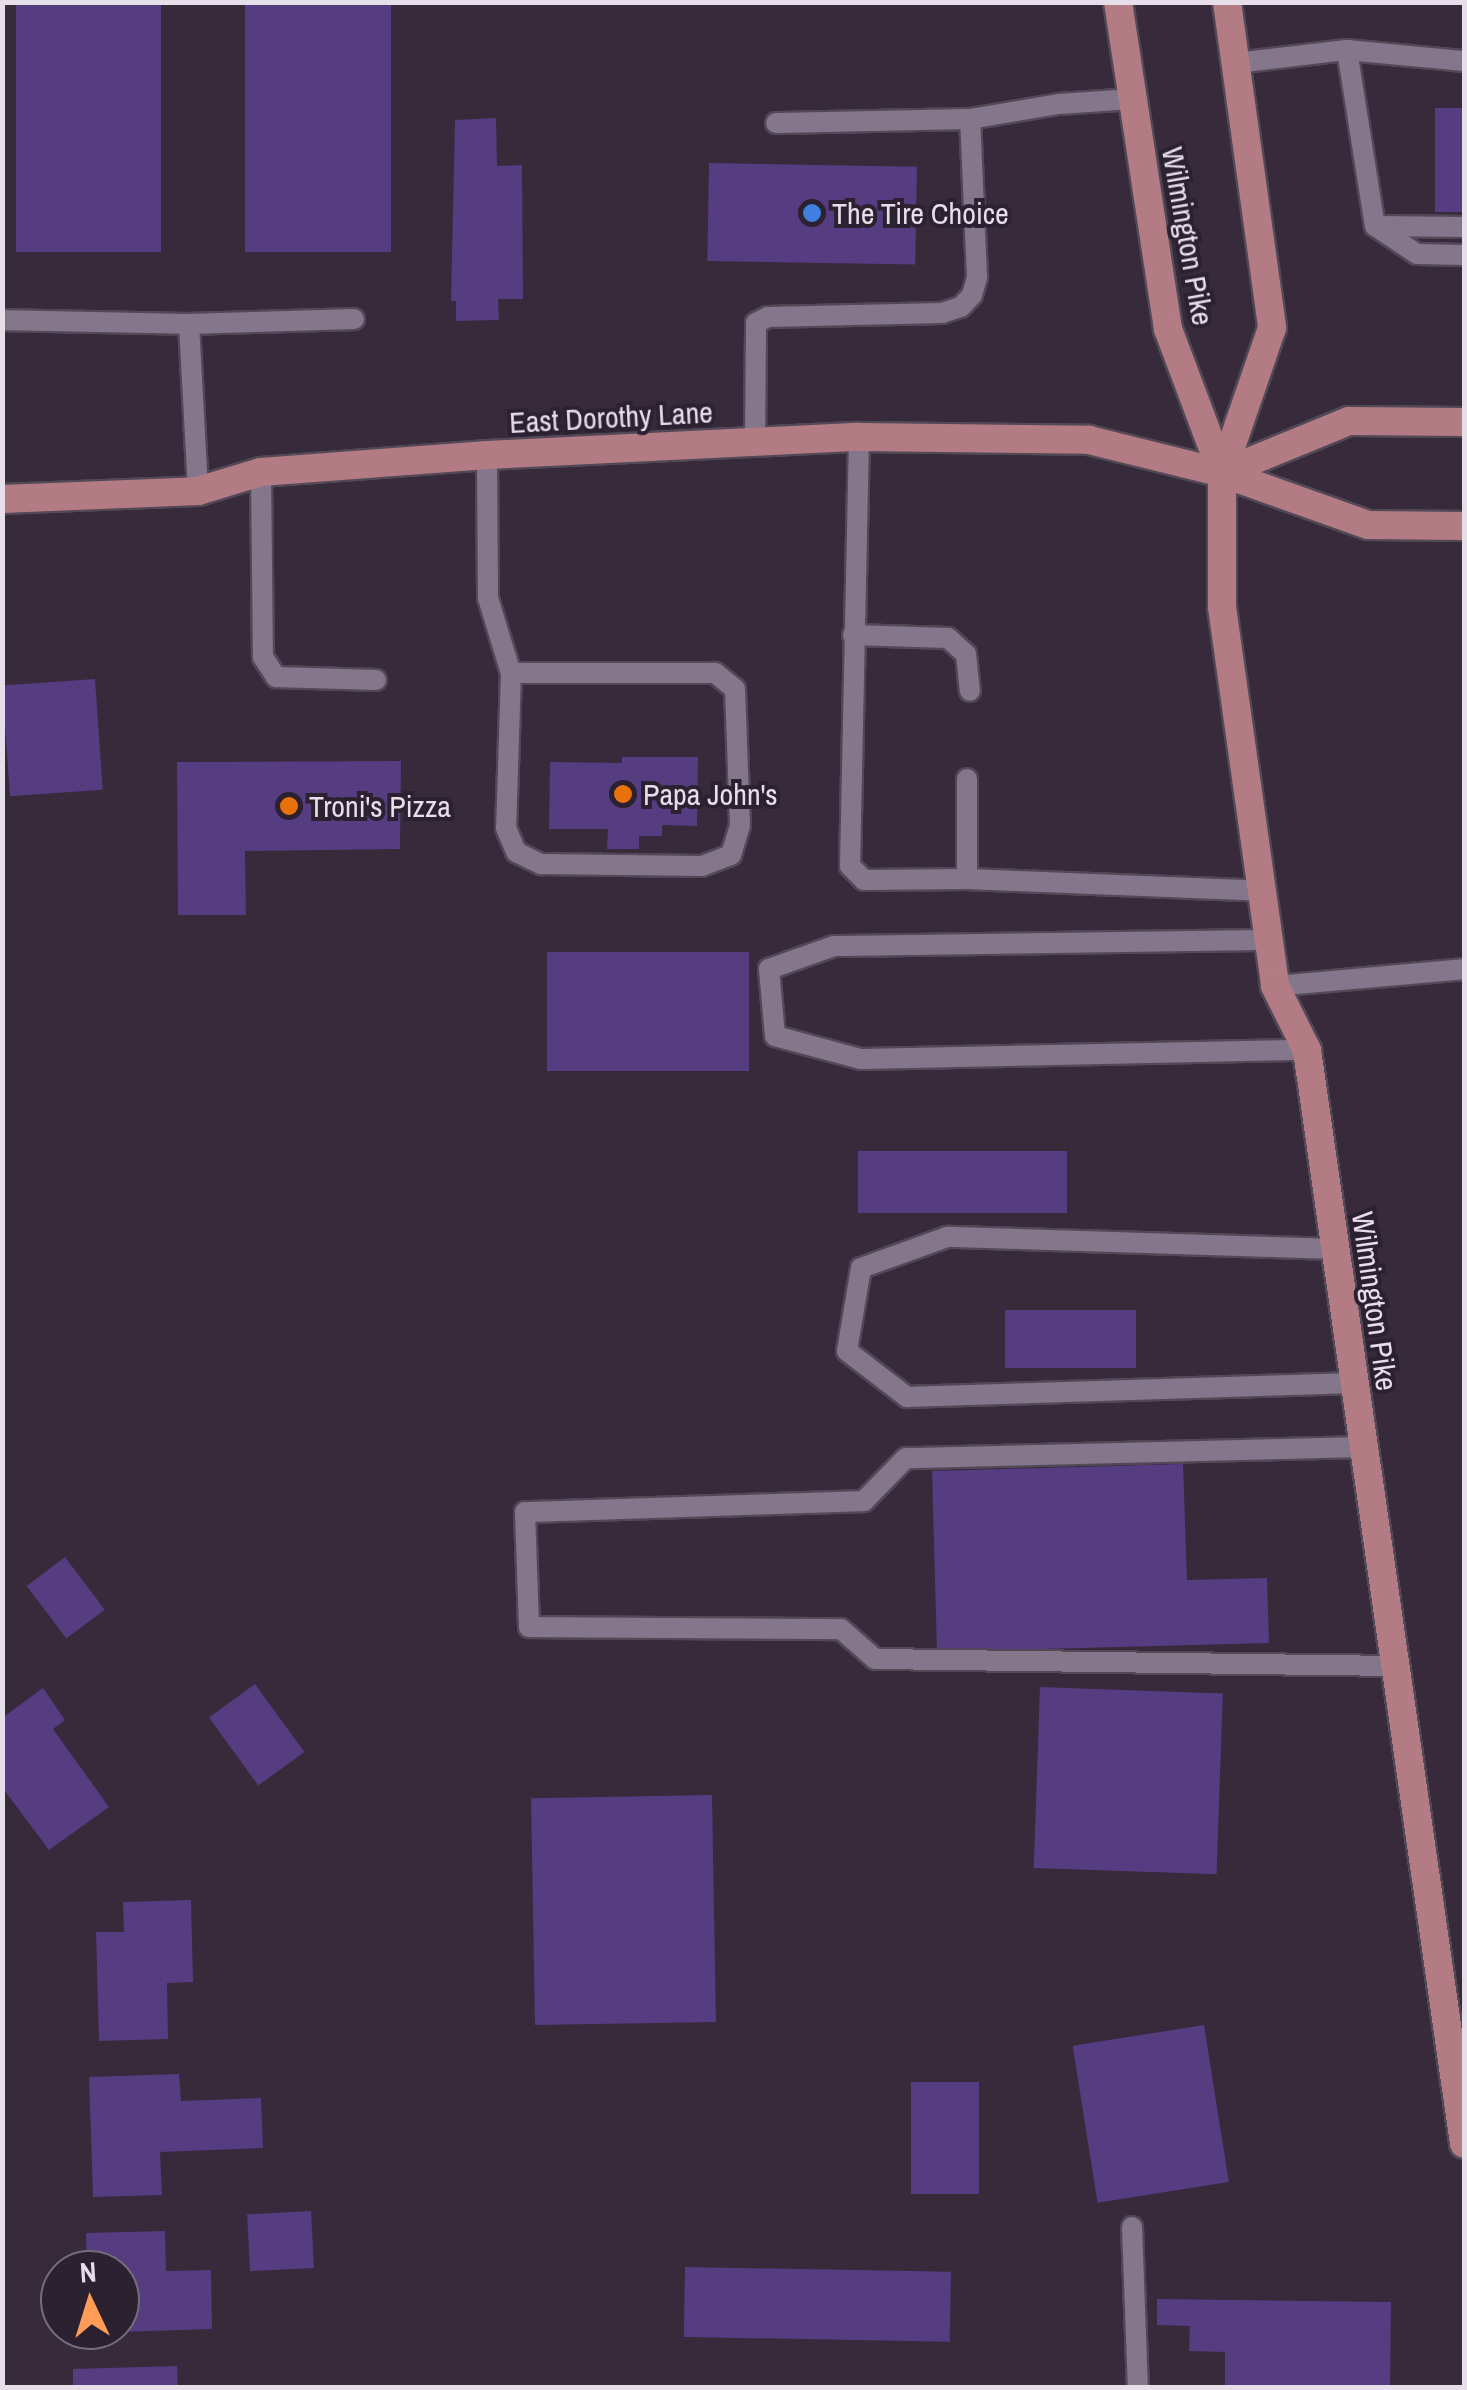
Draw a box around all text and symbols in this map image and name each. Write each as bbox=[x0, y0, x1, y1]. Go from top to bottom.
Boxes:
street label: Wilmington Pike bbox=[1155, 144, 1221, 328]
place label: The Tire Choice bbox=[832, 195, 1009, 231]
marker: The Tire Choice bbox=[801, 202, 823, 224]
street label: East Dorothy Lane bbox=[508, 394, 714, 440]
place label: Papa John's bbox=[643, 776, 778, 812]
marker: Papa John's bbox=[612, 783, 634, 805]
place label: Troni's Pizza bbox=[309, 788, 451, 824]
marker: Troni's Pizza bbox=[278, 795, 300, 817]
street label: Wilmington Pike bbox=[1345, 1209, 1405, 1393]
north arrow bbox=[40, 2250, 140, 2350]
text: N bbox=[78, 2253, 98, 2292]

